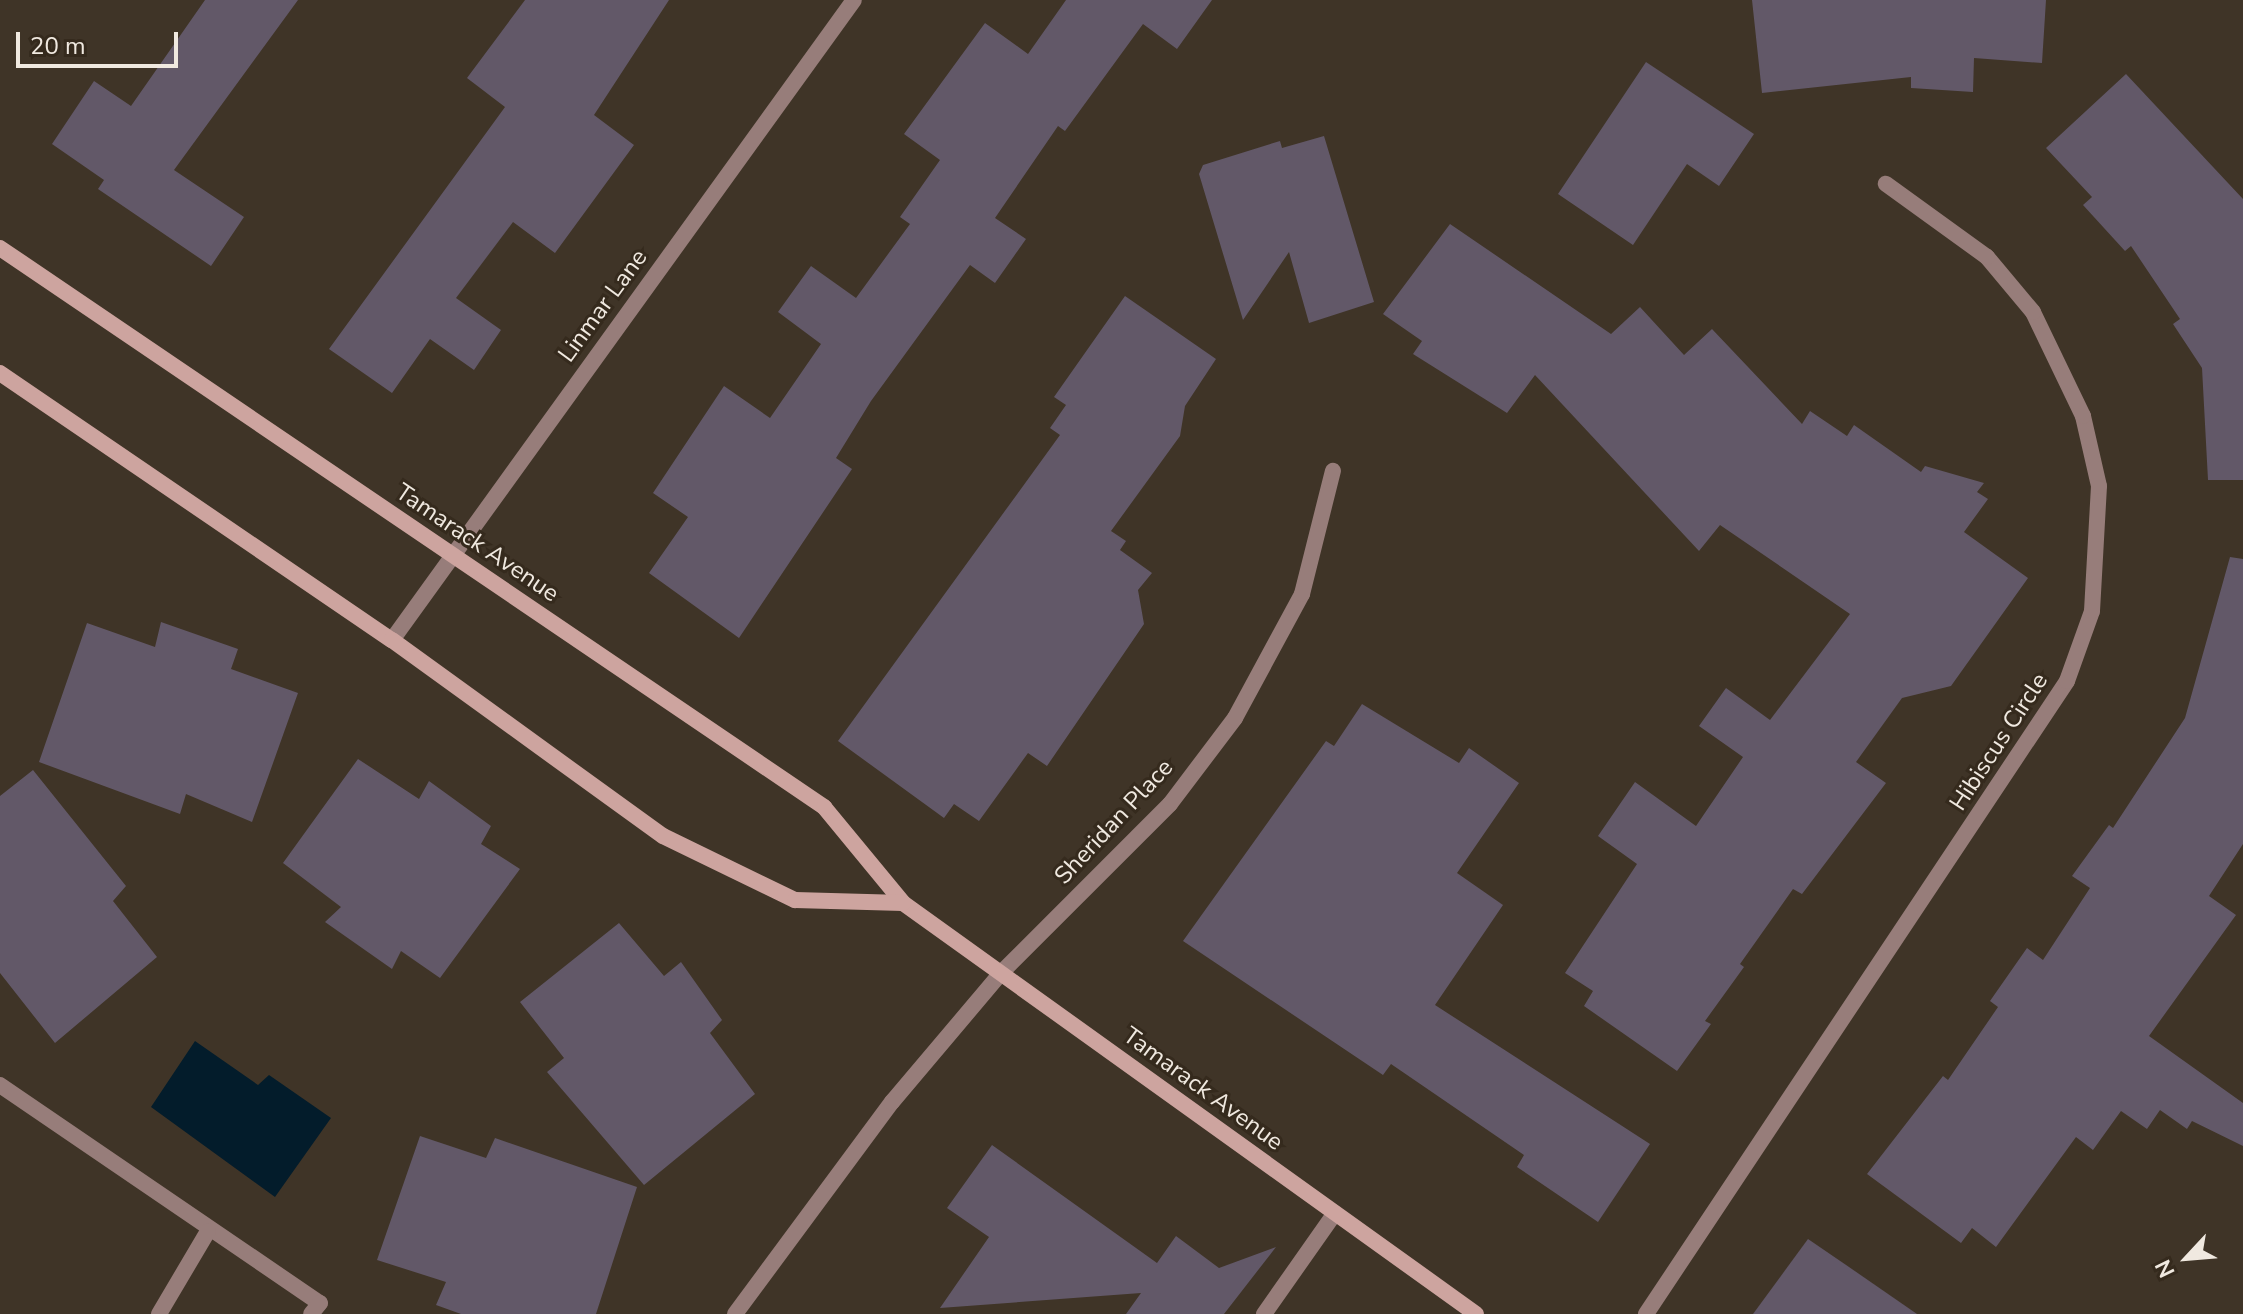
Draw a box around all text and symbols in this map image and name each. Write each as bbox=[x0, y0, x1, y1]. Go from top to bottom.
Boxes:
scale bar bbox=[20, 16, 182, 66]
text: 20 m bbox=[30, 30, 86, 62]
street label: Linmar Lane bbox=[552, 244, 654, 368]
street label: Tamarack Avenue bbox=[390, 478, 564, 608]
street label: Hibiscus Circle bbox=[1944, 668, 2054, 816]
street label: Sheridan Place bbox=[1049, 753, 1179, 891]
street label: Tamarack Avenue bbox=[1117, 1021, 1289, 1157]
north arrow bbox=[2147, 1218, 2227, 1298]
text: N bbox=[2148, 1255, 2183, 1282]

